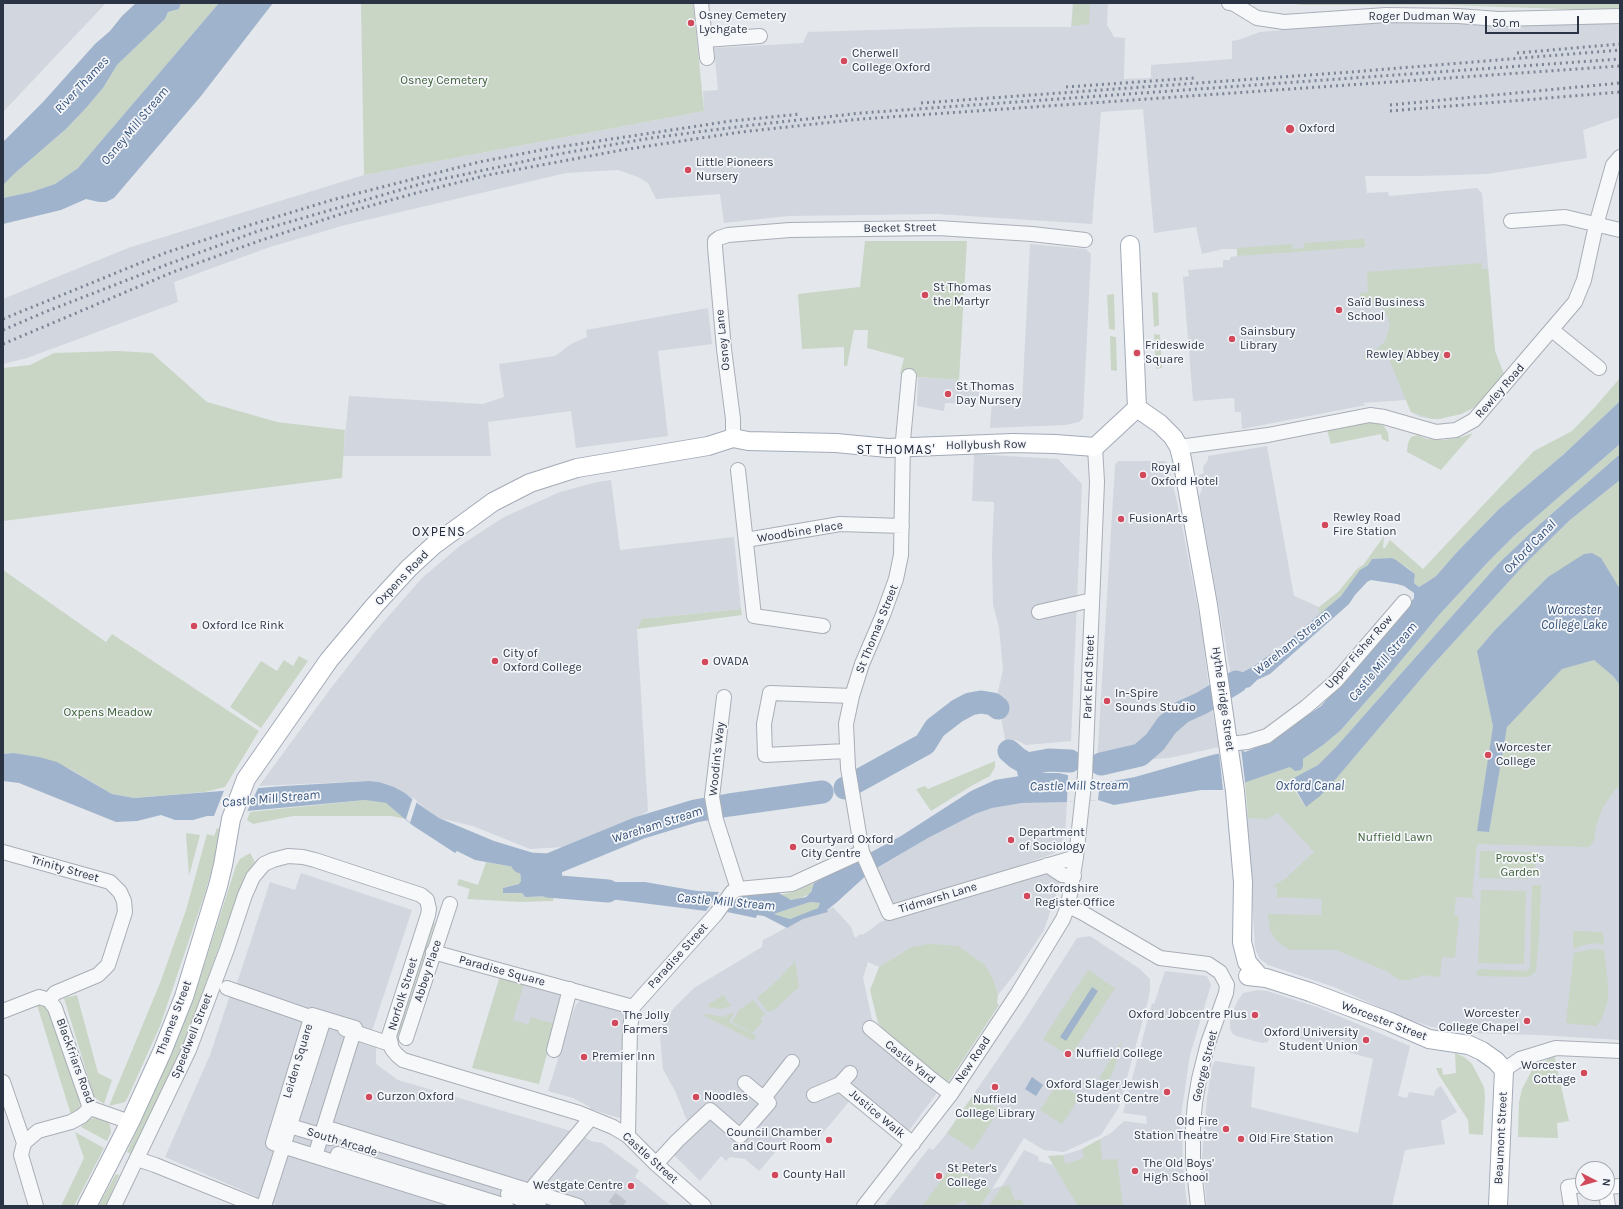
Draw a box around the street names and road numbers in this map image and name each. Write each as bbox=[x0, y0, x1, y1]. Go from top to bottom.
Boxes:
street label: Roger Dudman Way bbox=[1369, 10, 1475, 24]
street label: Becket Street bbox=[863, 220, 937, 236]
street label: Osney Lane bbox=[713, 309, 733, 371]
street label: Rewley Road bbox=[1472, 361, 1528, 421]
street label: Hollybush Row bbox=[946, 437, 1026, 453]
street label: Woodbine Place bbox=[756, 518, 844, 546]
street label: Oxpens Road bbox=[372, 547, 432, 609]
street label: St Thomas Street bbox=[853, 583, 901, 675]
street label: Upper Fisher Row bbox=[1322, 612, 1396, 692]
street label: Park End Street bbox=[1080, 635, 1098, 719]
street label: Hythe Bridge Street bbox=[1209, 646, 1237, 752]
street label: Woodin's Way bbox=[706, 721, 728, 797]
street label: Trinity Street bbox=[29, 852, 101, 886]
street label: Tidmarsh Lane bbox=[897, 879, 979, 917]
street label: Paradise Street bbox=[645, 920, 711, 992]
street label: Abbey Place bbox=[411, 938, 445, 1004]
street label: Paradise Square bbox=[457, 953, 547, 989]
street label: Norfolk Street bbox=[385, 956, 421, 1032]
street label: Thames Street bbox=[153, 978, 195, 1058]
street label: Speedwell Street bbox=[168, 991, 216, 1081]
street label: Worcester Street bbox=[1339, 998, 1429, 1044]
street label: Blackfriars Road bbox=[53, 1016, 97, 1106]
street label: Leiden Square bbox=[280, 1022, 316, 1100]
street label: George Street bbox=[1189, 1029, 1221, 1103]
street label: New Road bbox=[952, 1034, 994, 1086]
street label: Castle Yard bbox=[882, 1037, 938, 1087]
street label: Justice Walk bbox=[846, 1086, 908, 1142]
street label: Beaumont Street bbox=[1491, 1091, 1511, 1185]
street label: South Arcade bbox=[305, 1124, 379, 1160]
street label: Castle Street bbox=[619, 1129, 681, 1187]

